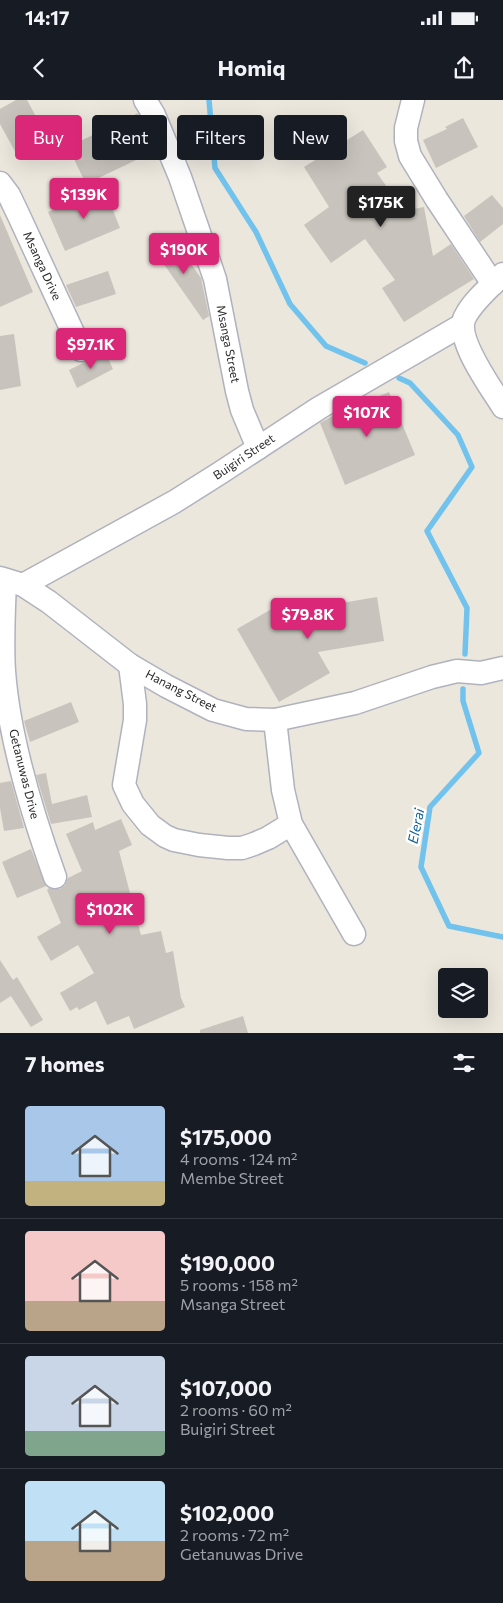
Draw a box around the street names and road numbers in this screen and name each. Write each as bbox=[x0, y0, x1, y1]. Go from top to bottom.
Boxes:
street label: Msanga Drive bbox=[21, 229, 65, 302]
street label: Msanga Street bbox=[215, 304, 243, 384]
street label: Buigiri Street bbox=[210, 430, 277, 482]
street label: Hanang Street bbox=[144, 666, 219, 714]
street label: Getanuwas Drive bbox=[7, 727, 43, 820]

